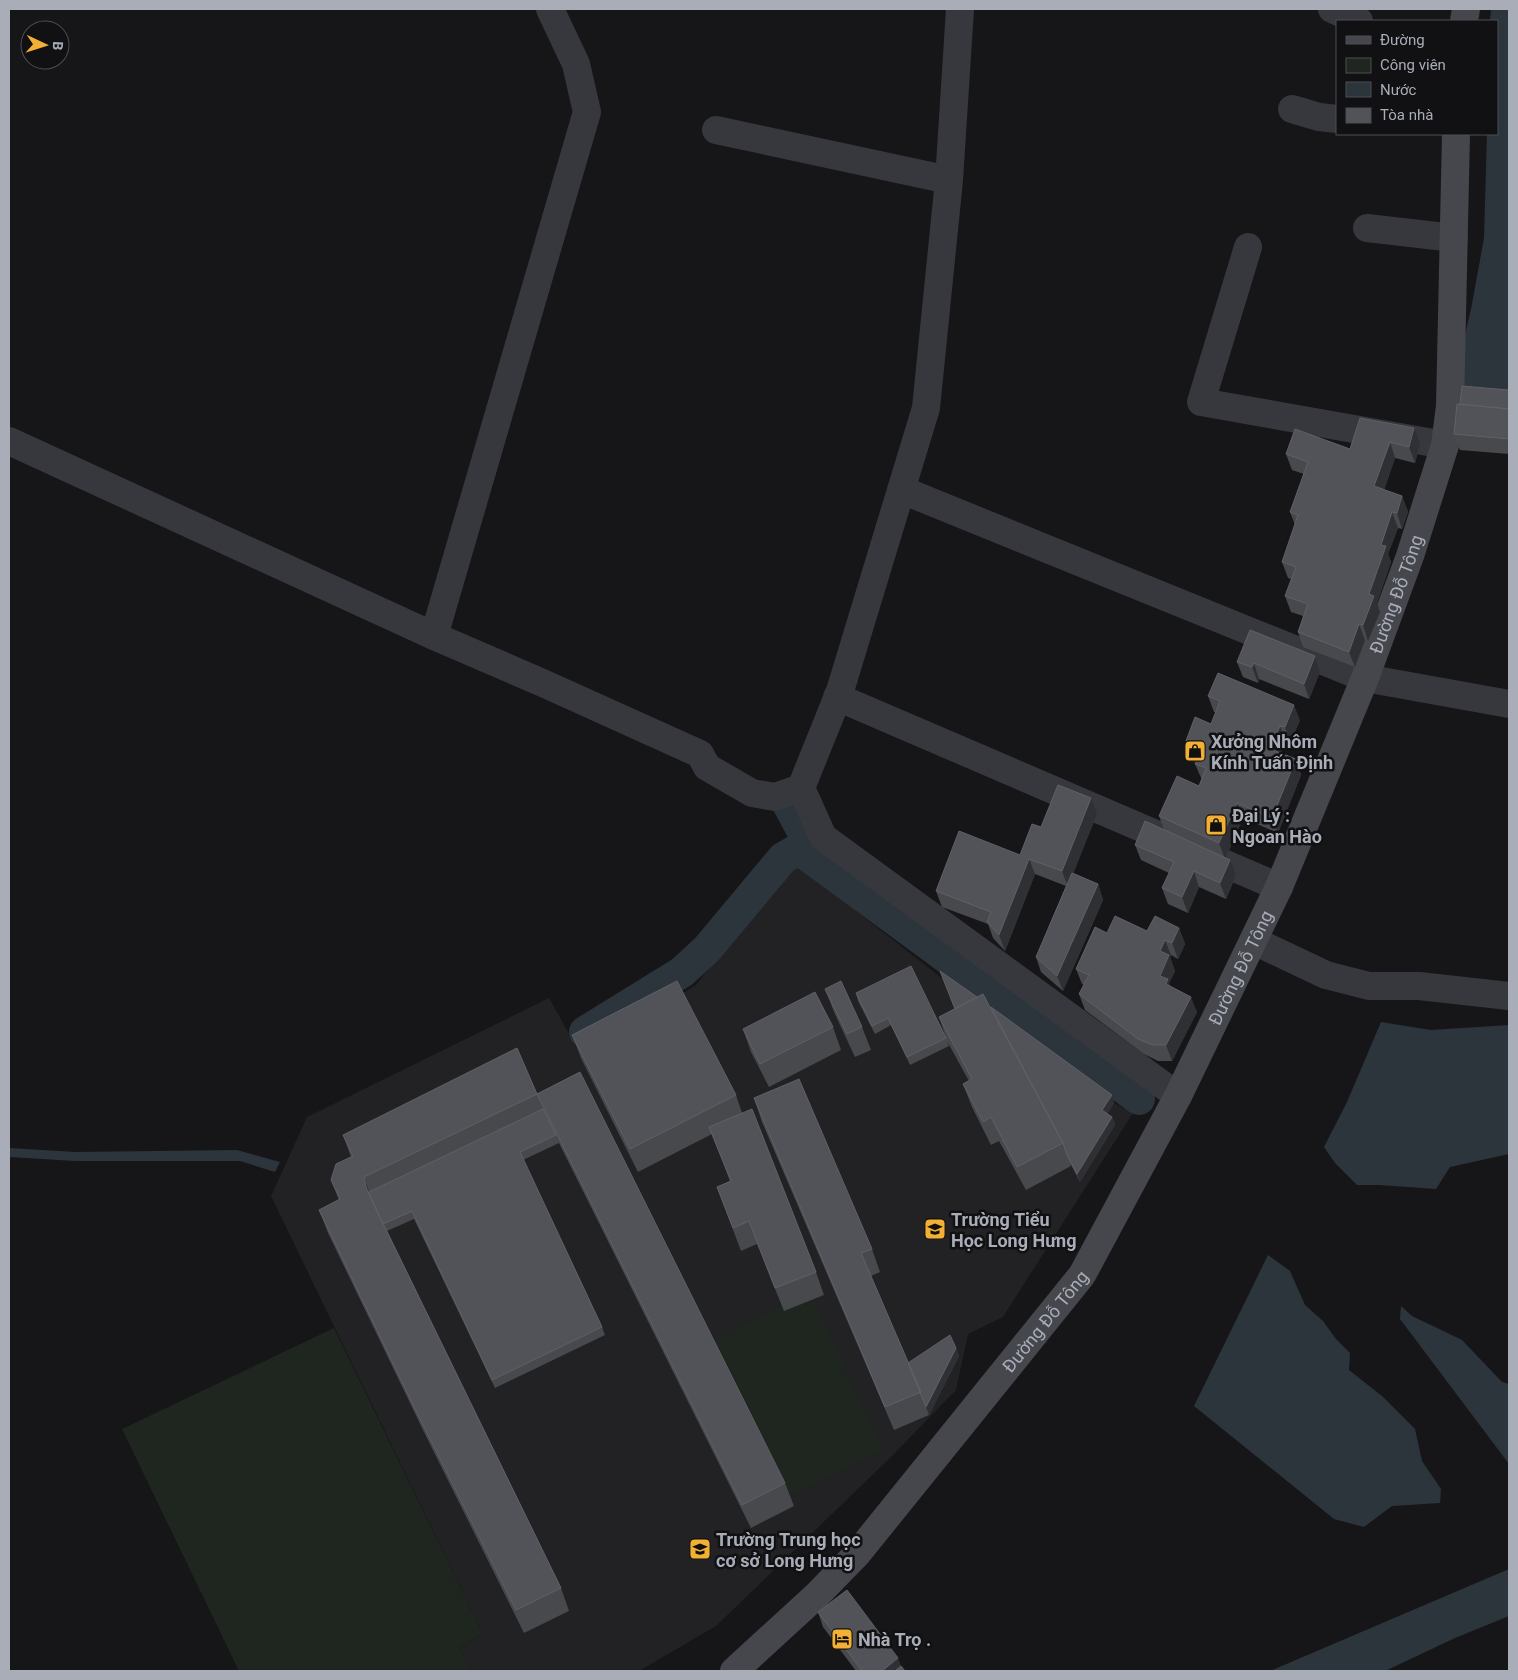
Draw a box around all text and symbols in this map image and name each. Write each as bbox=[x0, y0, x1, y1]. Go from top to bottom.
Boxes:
north arrow bbox=[20, 20, 70, 70]
legend bbox=[1336, 20, 1498, 135]
text: Đường bbox=[1380, 31, 1425, 49]
text: B bbox=[50, 41, 66, 51]
text: Công viên bbox=[1380, 56, 1446, 74]
text: Nước bbox=[1380, 81, 1417, 99]
text: Tòa nhà bbox=[1380, 106, 1433, 124]
street label: Đường Đỗ Tông bbox=[1365, 532, 1427, 656]
place label: Xưởng Nhôm Kính Tuấn Định bbox=[1211, 731, 1333, 773]
shop icon: Xưởng Nhôm Kính Tuấn Định bbox=[1183, 739, 1207, 763]
place label: Đại Lý : Ngoan Hào bbox=[1232, 805, 1322, 847]
shop icon: Đại Lý : Ngoan Hào bbox=[1204, 813, 1228, 837]
street label: Đường Đỗ Tông bbox=[1203, 907, 1277, 1028]
place label: Trường Tiểu Học Long Hưng bbox=[951, 1209, 1076, 1251]
school or university icon: Trường Tiểu Học Long Hưng bbox=[923, 1217, 947, 1241]
street label: Đường Đỗ Tông bbox=[997, 1266, 1092, 1376]
place label: Trường Trung học cơ sở Long Hưng bbox=[716, 1529, 861, 1571]
school or university icon: Trường Trung học cơ sở Long Hưng bbox=[688, 1537, 712, 1561]
hotel icon: Nhà Trọ . bbox=[830, 1627, 854, 1651]
place label: Nhà Trọ . bbox=[858, 1629, 931, 1650]

